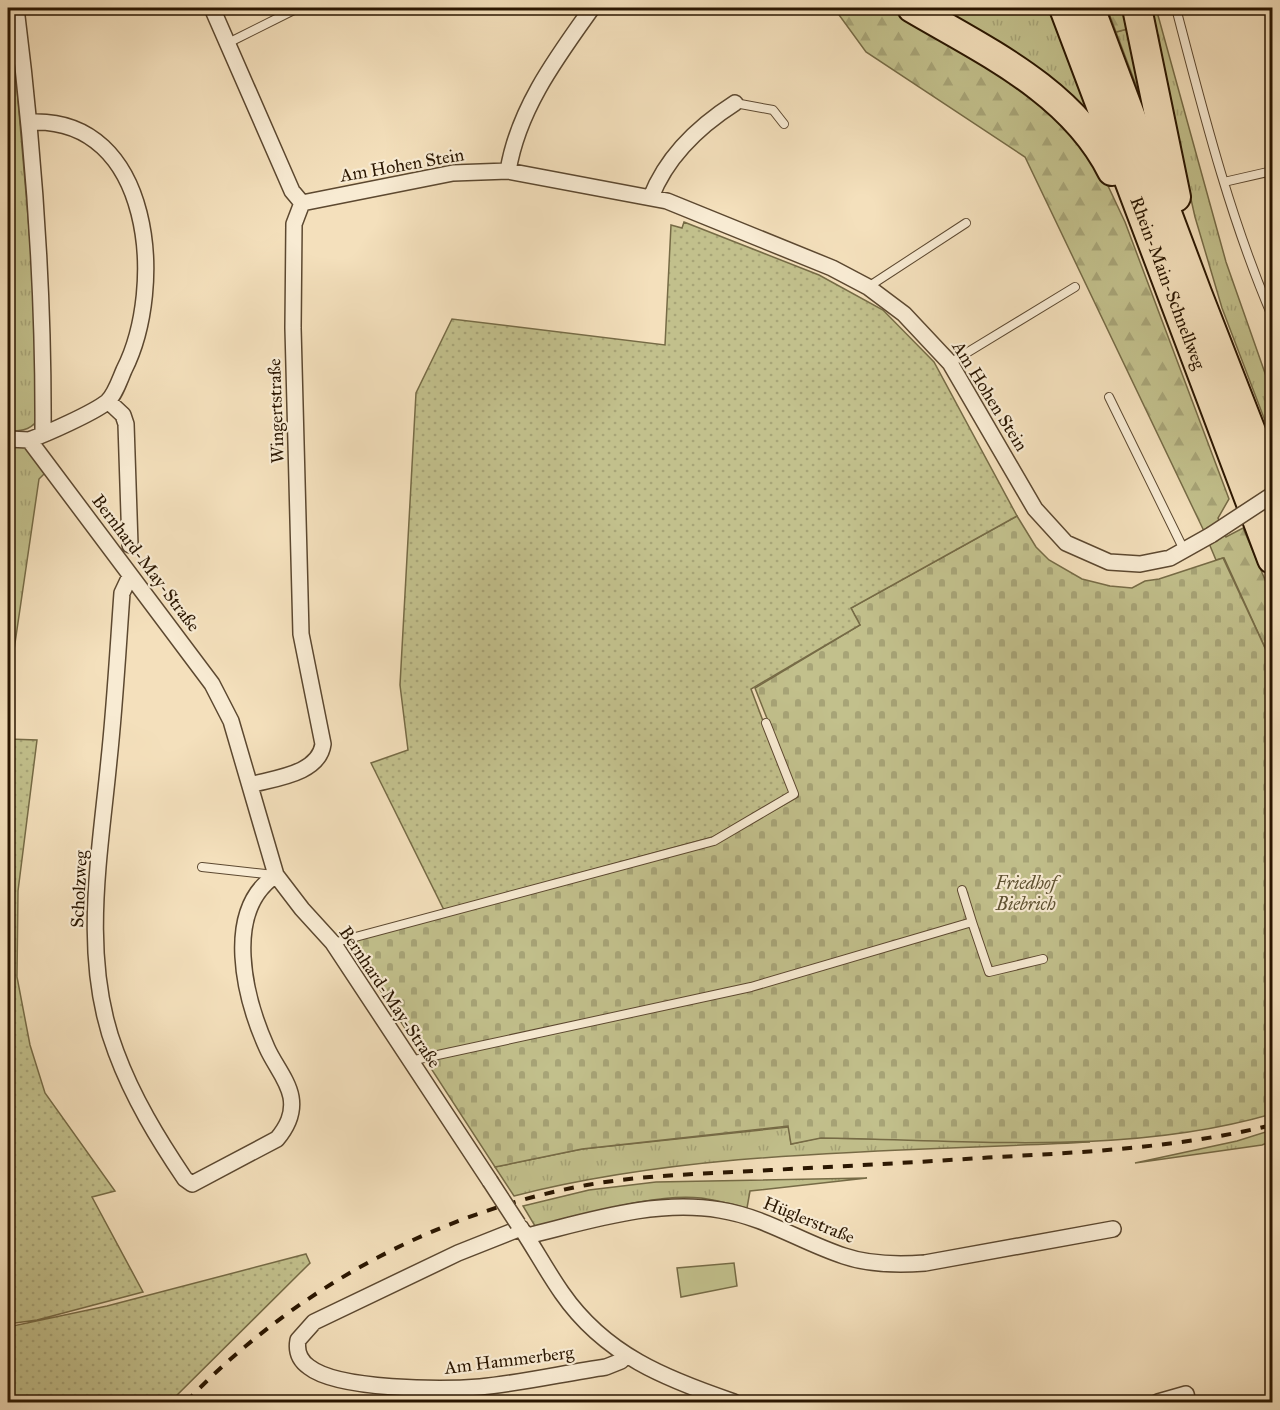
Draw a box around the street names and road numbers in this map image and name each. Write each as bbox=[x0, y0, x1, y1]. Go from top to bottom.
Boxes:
street label: Am Hohen Stein bbox=[337, 143, 466, 187]
street label: Rhein-Main-Schnellweg bbox=[1125, 194, 1211, 373]
street label: Am Hohen Stein bbox=[947, 336, 1033, 455]
street label: Wingertstraße bbox=[263, 358, 290, 464]
street label: Bernhard-May-Straße bbox=[87, 490, 205, 636]
street label: Scholzweg bbox=[66, 849, 93, 928]
street label: Bernhard-May-Straße bbox=[334, 922, 446, 1072]
street label: Hüglerstraße bbox=[760, 1192, 858, 1249]
street label: Am Hammerberg bbox=[442, 1341, 576, 1380]

